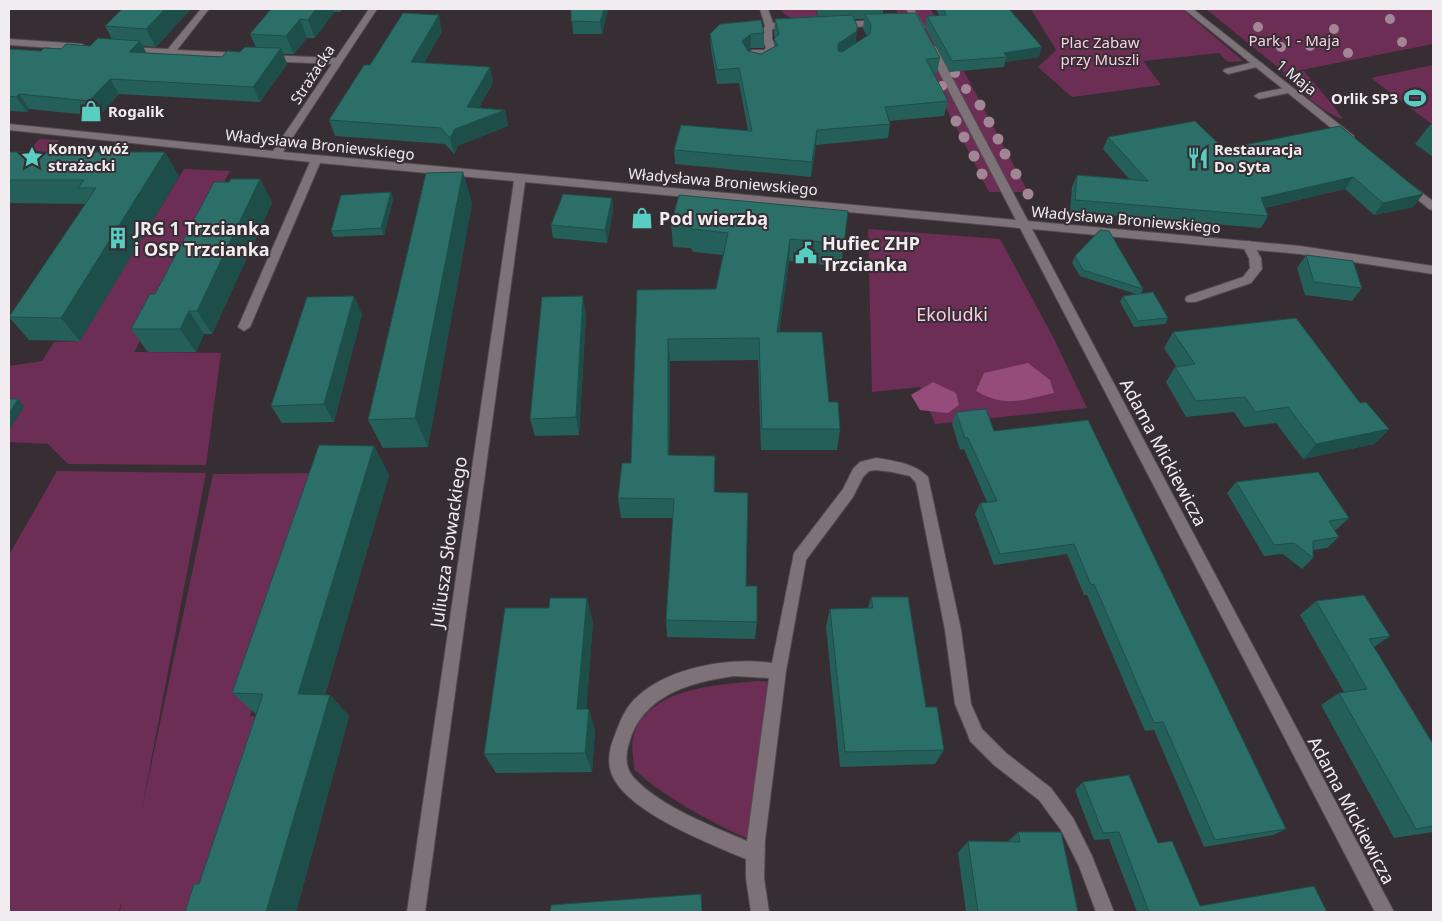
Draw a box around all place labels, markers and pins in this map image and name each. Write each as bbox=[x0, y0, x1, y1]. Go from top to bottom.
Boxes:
sports icon: Orlik SP3 bbox=[1402, 85, 1428, 111]
place label: Orlik SP3 bbox=[1331, 88, 1398, 108]
shop icon: Rogalik bbox=[78, 98, 104, 124]
place label: Rogalik bbox=[108, 101, 165, 121]
place label: Konny wóż strażacki bbox=[48, 138, 129, 175]
place label: Restauracja Do Syta bbox=[1214, 139, 1302, 176]
place icon: Konny wóż strażacki bbox=[19, 144, 45, 170]
restaurant icon: Restauracja Do Syta bbox=[1185, 145, 1211, 171]
shop icon: Pod wierzbą bbox=[629, 205, 655, 231]
place label: Pod wierzbą bbox=[659, 206, 768, 230]
place label: JRG 1 Trzcianka i OSP Trzcianka bbox=[132, 216, 270, 261]
building icon: JRG 1 Trzcianka i OSP Trzcianka bbox=[105, 225, 131, 251]
place label: Hufiec ZHP Trzcianka bbox=[822, 231, 920, 276]
public building icon: Hufiec ZHP Trzcianka bbox=[793, 240, 819, 266]

